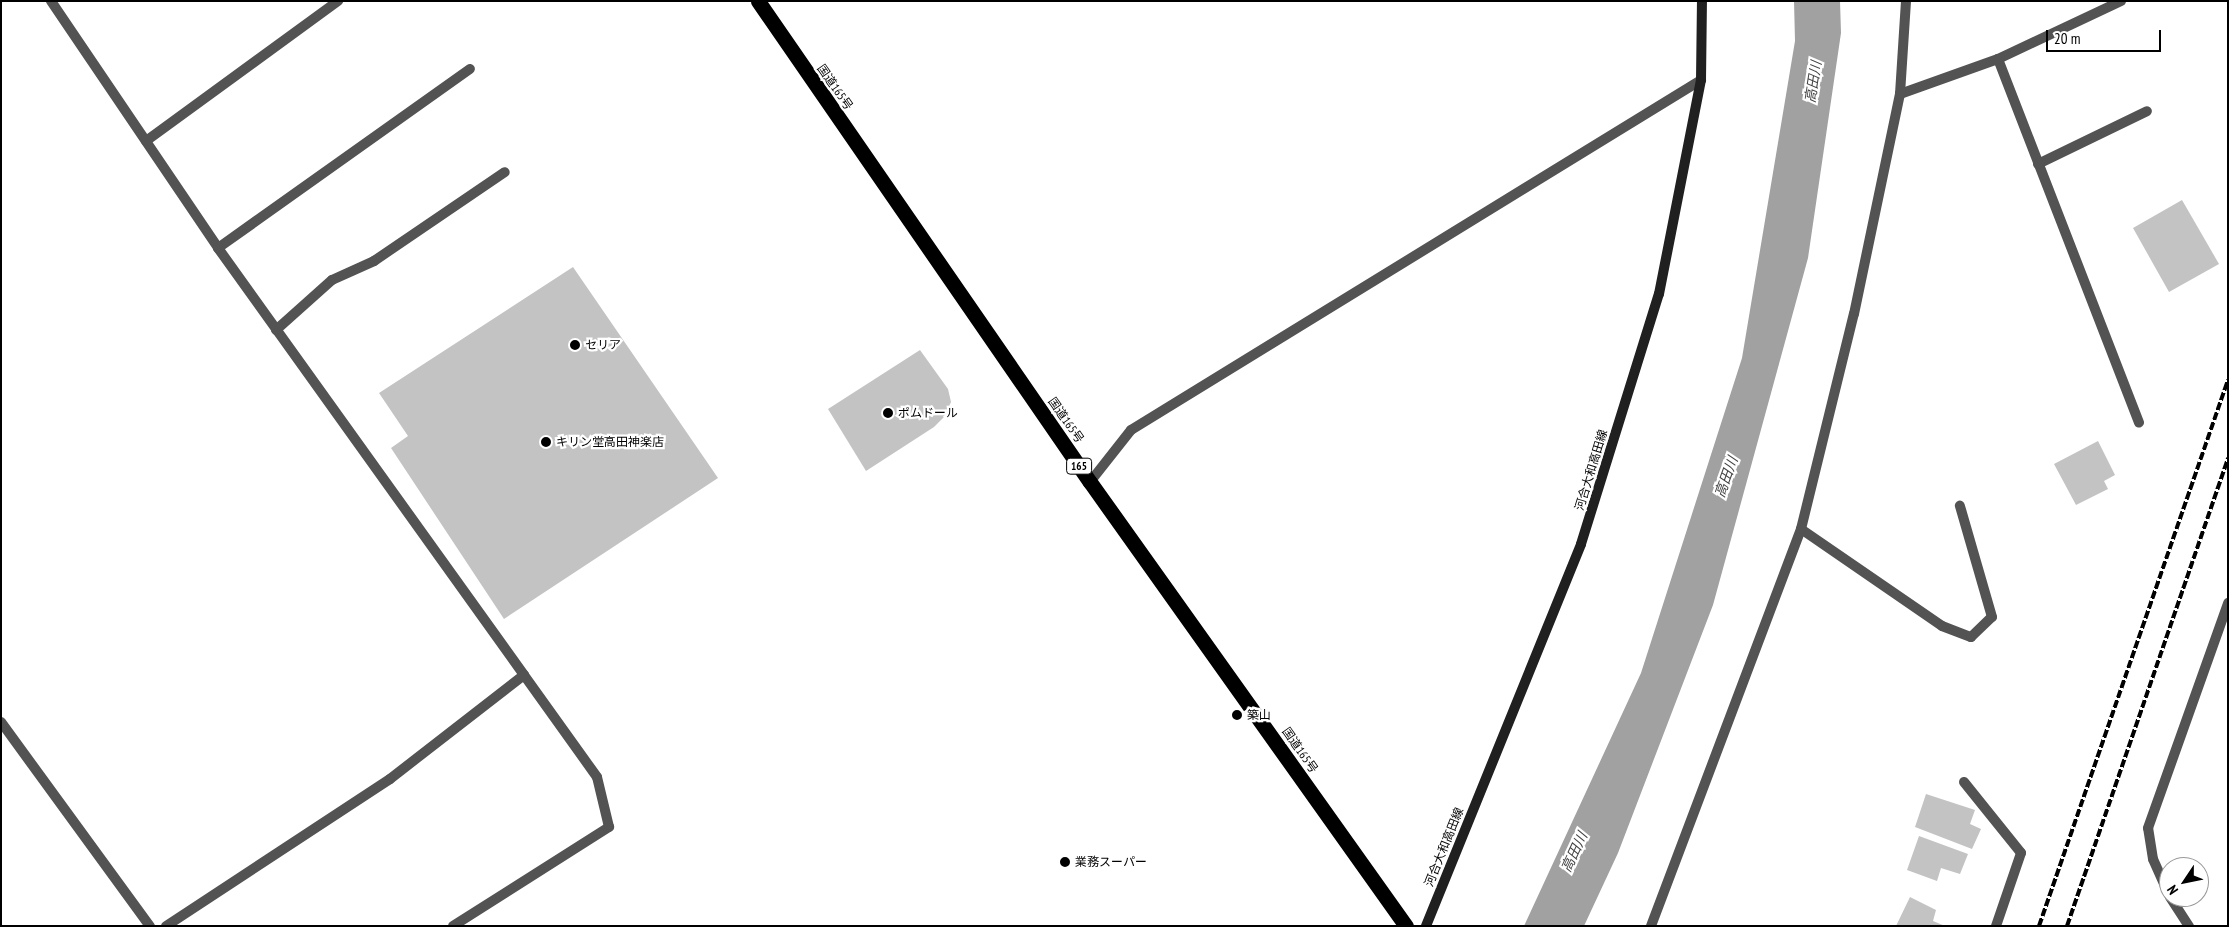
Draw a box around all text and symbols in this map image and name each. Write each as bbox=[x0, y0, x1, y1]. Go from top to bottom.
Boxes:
scale bar bbox=[2049, 20, 2164, 52]
text: 20 m bbox=[2054, 29, 2080, 48]
water label: 高田川 bbox=[1801, 60, 1825, 104]
street label: 国道165号 bbox=[814, 61, 856, 113]
place label: セリア bbox=[585, 338, 621, 352]
marker: セリア bbox=[569, 339, 581, 351]
street label: 国道165号 bbox=[1045, 394, 1087, 446]
place label: ポムドール bbox=[898, 406, 958, 420]
marker: ポムドール bbox=[882, 407, 894, 419]
street label: 河合大和高田線 bbox=[1572, 428, 1610, 512]
place label: キリン堂高田神楽店 bbox=[556, 435, 664, 449]
marker: キリン堂高田神楽店 bbox=[540, 436, 552, 448]
water label: 高田川 bbox=[1711, 454, 1741, 500]
road number: 165 bbox=[1065, 458, 1093, 474]
place label: 築山 bbox=[1247, 708, 1271, 722]
marker: 築山 bbox=[1231, 709, 1243, 721]
street label: 国道165号 bbox=[1279, 724, 1321, 776]
street label: 河合大和高田線 bbox=[1422, 805, 1466, 889]
water label: 高田川 bbox=[1558, 829, 1590, 875]
place label: 業務スーパー bbox=[1075, 855, 1147, 869]
marker: 業務スーパー bbox=[1059, 856, 1071, 868]
north arrow bbox=[2159, 857, 2209, 907]
text: N bbox=[2163, 882, 2182, 898]

